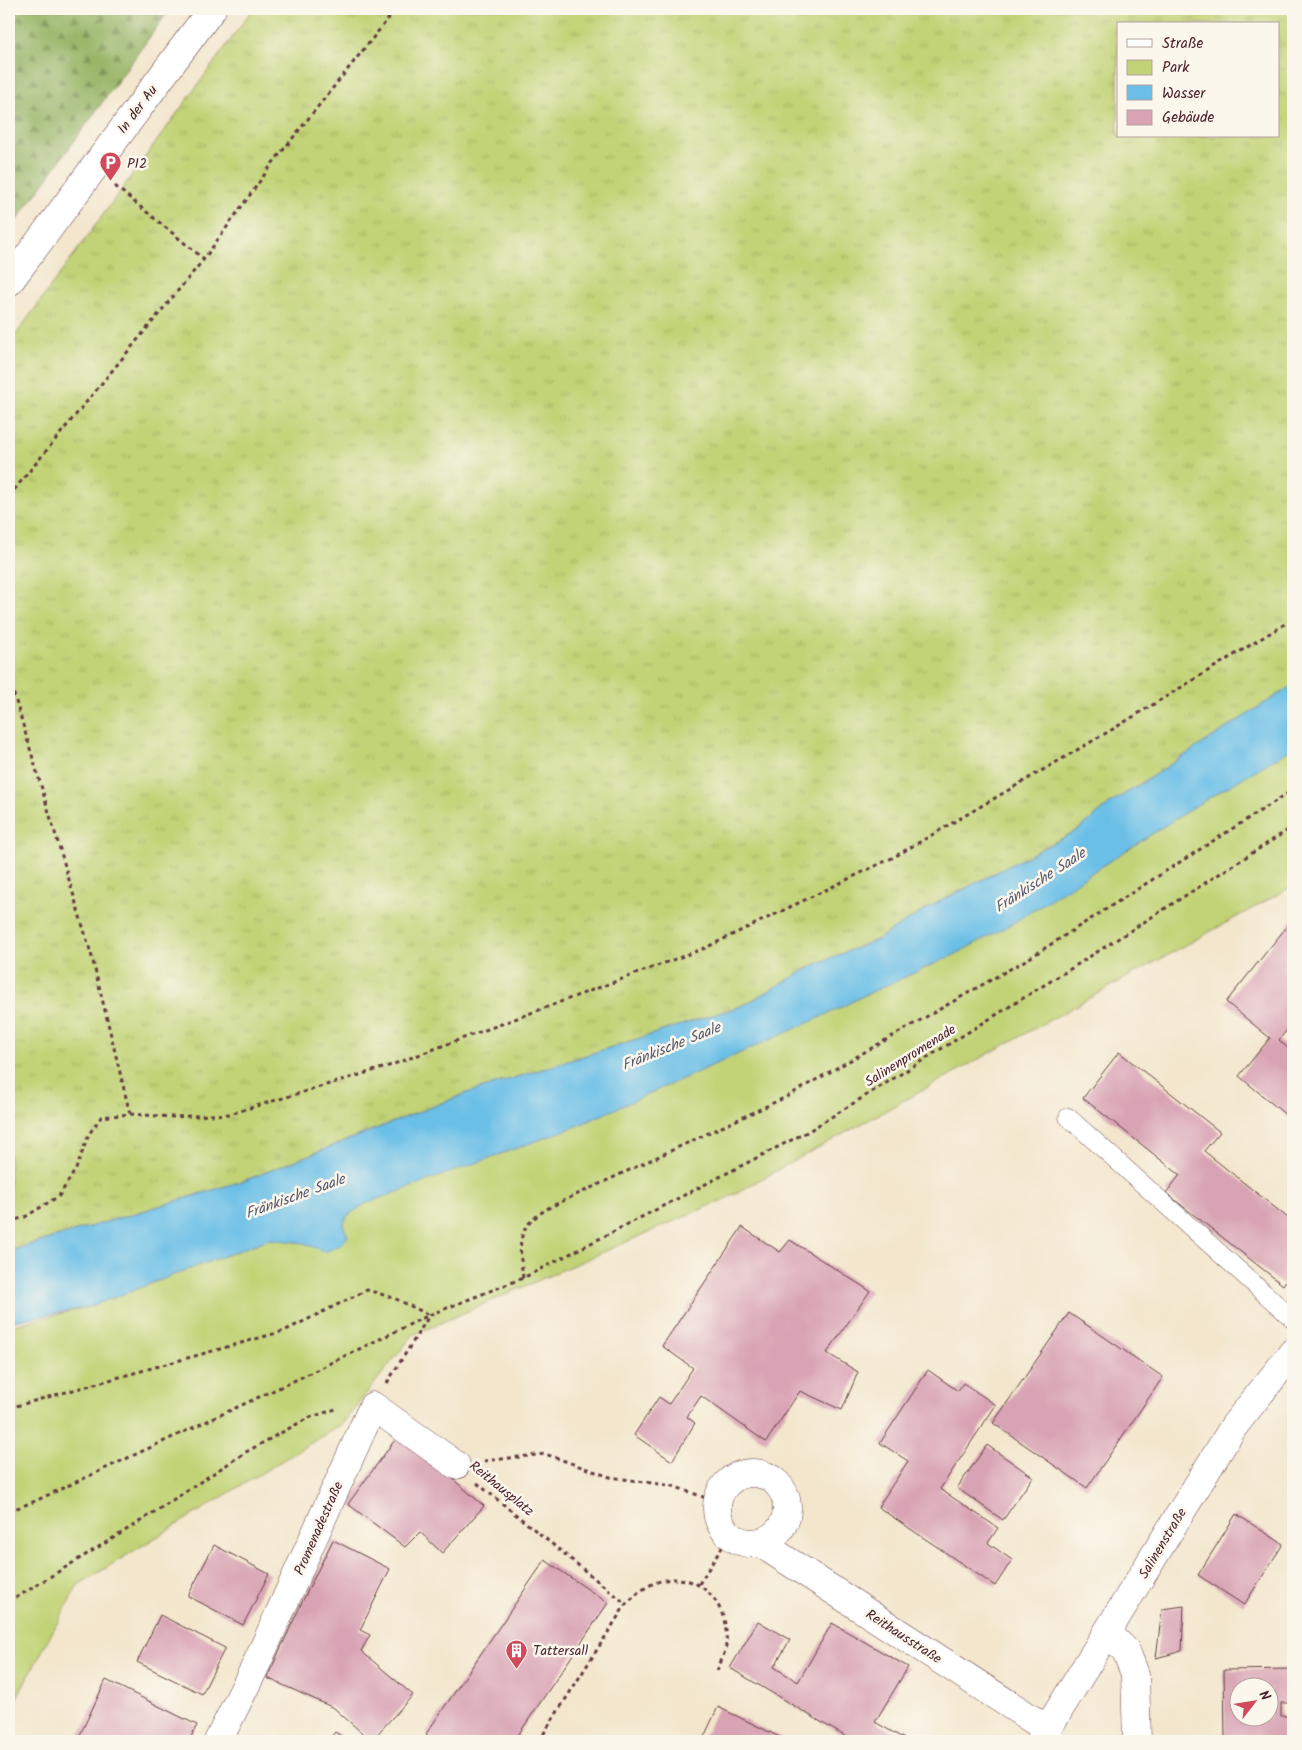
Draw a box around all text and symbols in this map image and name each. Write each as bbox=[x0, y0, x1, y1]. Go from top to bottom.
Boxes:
legend bbox=[1117, 22, 1280, 138]
text: Straße bbox=[1162, 32, 1204, 56]
text: Park bbox=[1162, 56, 1190, 80]
street label: In der Au bbox=[112, 80, 164, 139]
text: Wasser bbox=[1162, 82, 1206, 106]
text: Gebäude bbox=[1162, 106, 1215, 130]
parking icon: P12 bbox=[99, 151, 123, 182]
place label: P12 bbox=[127, 153, 147, 175]
water label: Fränkische Saale bbox=[990, 842, 1092, 919]
water label: Fränkische Saale bbox=[618, 1016, 726, 1078]
street label: Salinenpromenade bbox=[860, 1018, 961, 1093]
water label: Fränkische Saale bbox=[242, 1167, 350, 1226]
street label: Reithausplatz bbox=[464, 1456, 539, 1522]
street label: Promenadestraße bbox=[288, 1477, 350, 1579]
street label: Salinenstraße bbox=[1133, 1503, 1193, 1583]
street label: Reithausstraße bbox=[861, 1604, 947, 1670]
building icon: Tattersall bbox=[505, 1638, 529, 1669]
place label: Tattersall bbox=[533, 1640, 589, 1662]
north arrow bbox=[1230, 1678, 1280, 1728]
text: N bbox=[1253, 1686, 1276, 1705]

